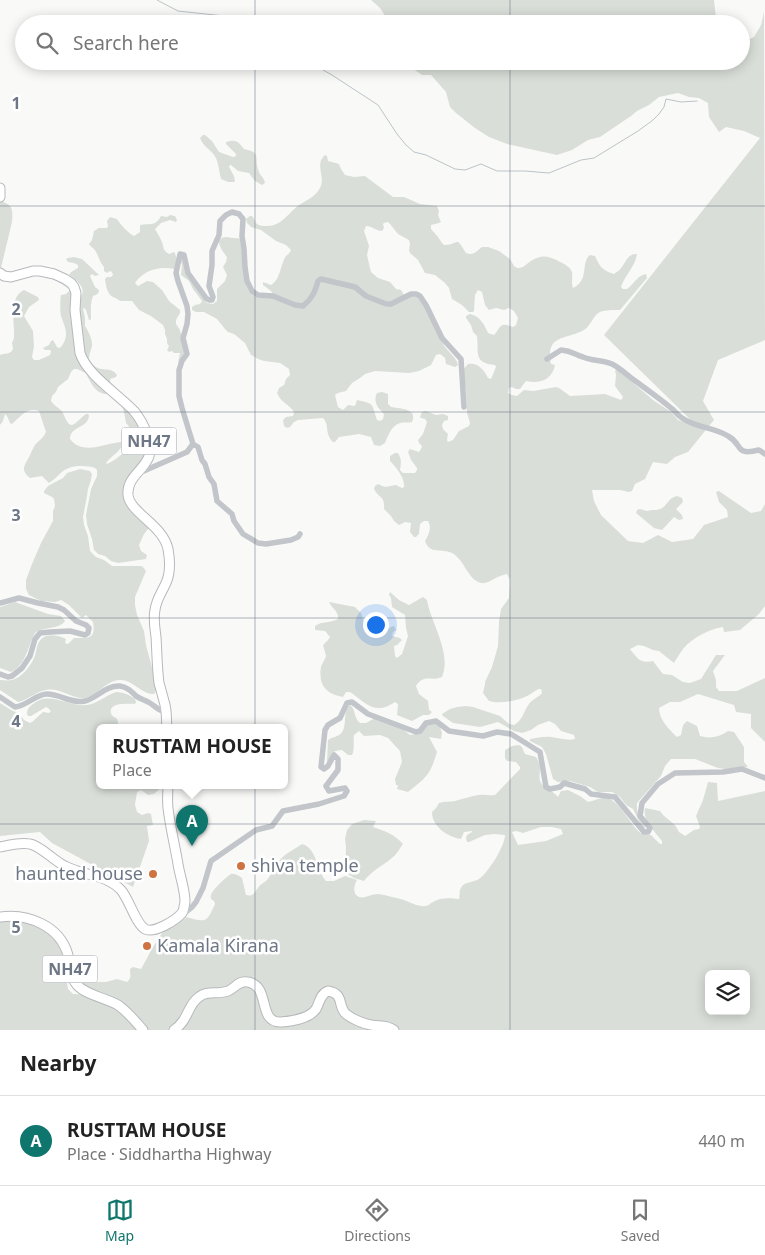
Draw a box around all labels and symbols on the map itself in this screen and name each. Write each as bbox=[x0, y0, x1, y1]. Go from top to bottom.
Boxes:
text: 1 bbox=[11, 92, 21, 114]
text: 2 bbox=[11, 298, 21, 320]
road number: NH47 bbox=[122, 428, 176, 454]
text: 3 bbox=[11, 504, 21, 526]
your location bbox=[363, 612, 389, 638]
text: 4 bbox=[11, 710, 21, 732]
pin: A bbox=[176, 805, 208, 846]
place label: shiva temple bbox=[251, 853, 359, 877]
marker: shiva temple bbox=[235, 860, 247, 872]
place label: haunted house bbox=[15, 861, 143, 885]
marker: haunted house bbox=[147, 868, 159, 880]
text: 5 bbox=[11, 916, 21, 938]
place label: Kamala Kirana bbox=[157, 933, 279, 957]
marker: Kamala Kirana bbox=[141, 940, 153, 952]
road number: NH47 bbox=[42, 956, 98, 982]

